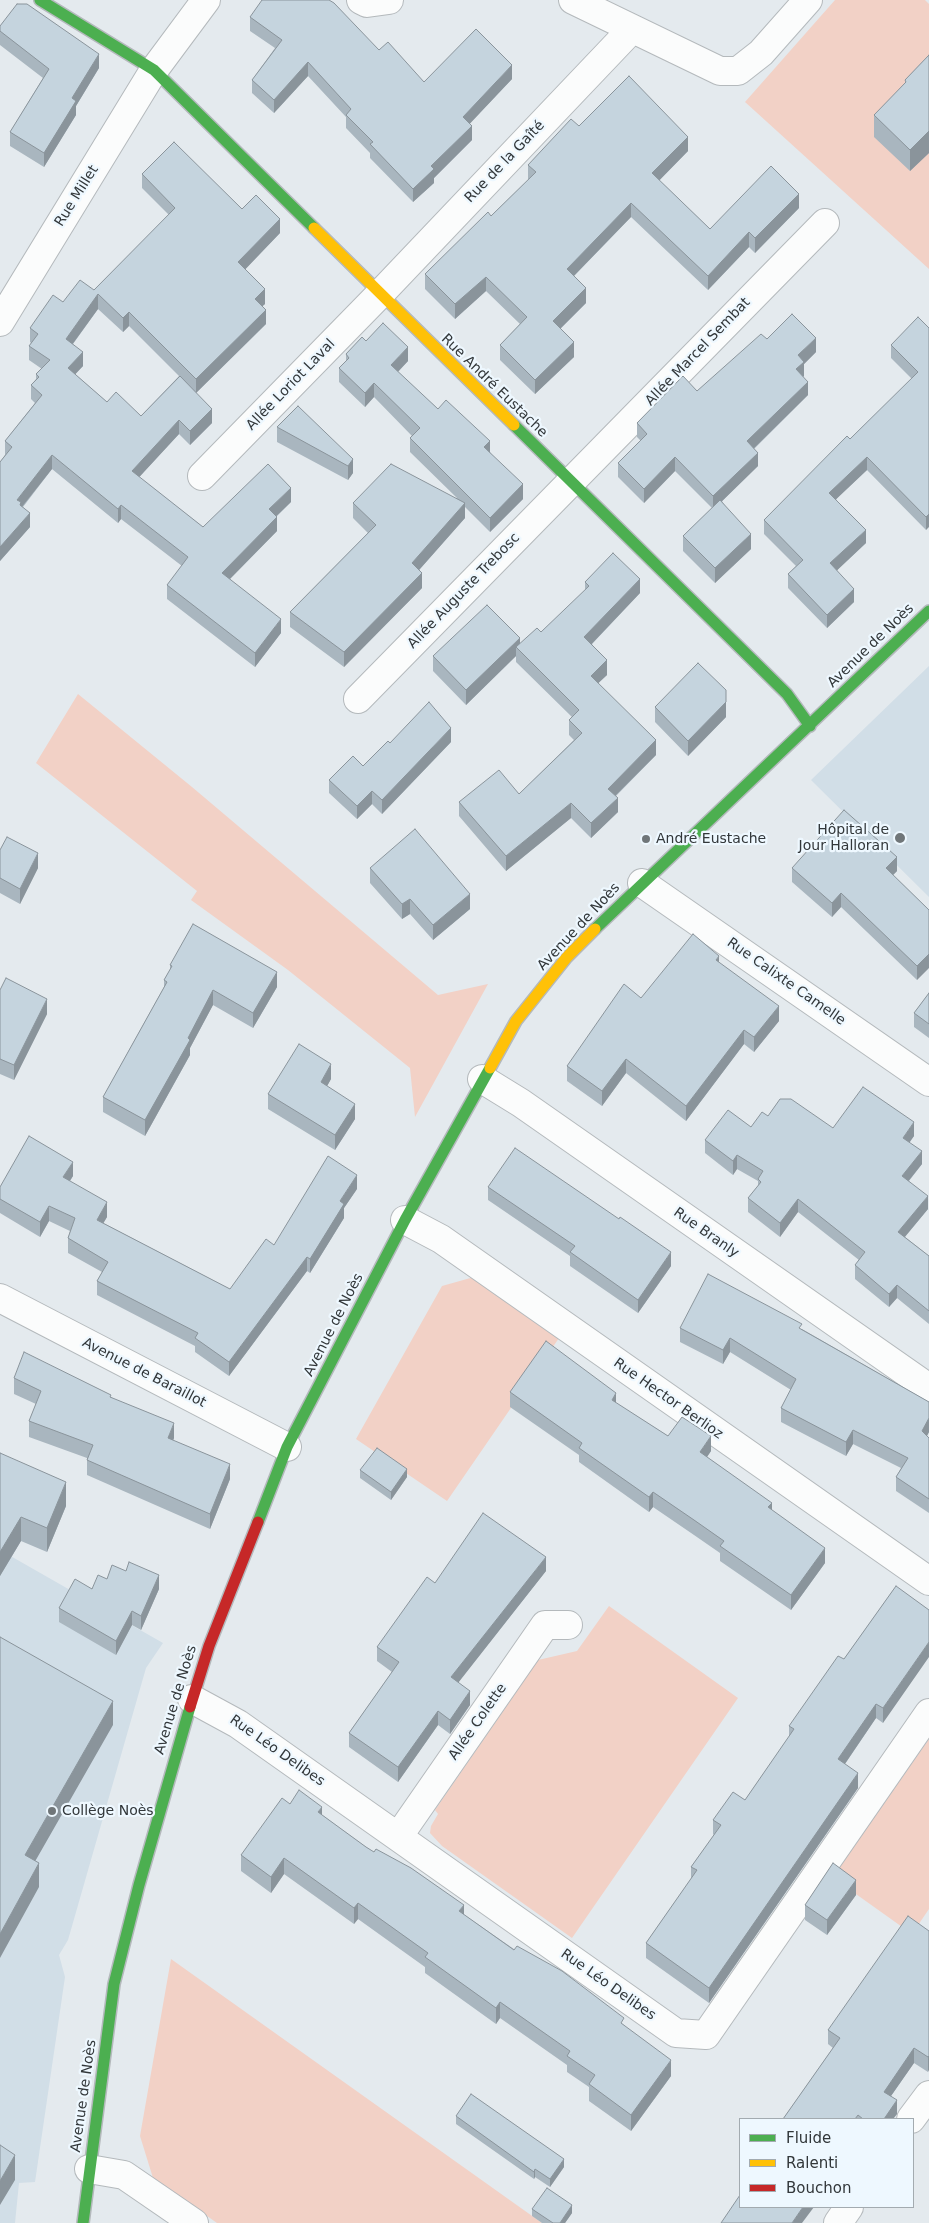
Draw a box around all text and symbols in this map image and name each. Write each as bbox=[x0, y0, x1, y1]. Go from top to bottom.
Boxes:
street label: Rue de la Gaîté bbox=[462, 118, 548, 206]
street label: Rue Millet bbox=[52, 162, 102, 230]
street label: Allée Marcel Sembat bbox=[642, 294, 754, 410]
street label: Rue André Eustache bbox=[437, 331, 551, 441]
street label: Allée Loriot Laval bbox=[243, 336, 339, 434]
street label: Allée Auguste Trebosc bbox=[404, 530, 524, 652]
street label: Avenue de Noès bbox=[824, 601, 918, 691]
place label: Hôpital de Jour Halloran bbox=[799, 822, 889, 854]
place label: André Eustache bbox=[656, 831, 766, 847]
marker: Hôpital de Jour Halloran bbox=[893, 831, 907, 845]
marker: André Eustache bbox=[640, 833, 652, 845]
street label: Avenue de Noès bbox=[534, 880, 624, 974]
street label: Rue Calixte Camelle bbox=[723, 935, 849, 1029]
street label: Rue Branly bbox=[670, 1204, 742, 1262]
street label: Avenue de Noès bbox=[301, 1271, 367, 1379]
street label: Avenue de Baraillot bbox=[79, 1334, 209, 1412]
street label: Rue Hector Berlioz bbox=[610, 1355, 726, 1443]
street label: Avenue de Noès bbox=[151, 1643, 201, 1757]
street label: Allée Colette bbox=[445, 1681, 511, 1763]
street label: Rue Léo Delibes bbox=[226, 1712, 328, 1790]
place label: Collège Noès bbox=[62, 1803, 154, 1819]
marker: Collège Noès bbox=[46, 1805, 58, 1817]
street label: Rue Léo Delibes bbox=[557, 1946, 659, 2024]
street label: Avenue de Noès bbox=[68, 2039, 100, 2153]
legend bbox=[739, 2118, 914, 2208]
text: Fluide bbox=[786, 2129, 831, 2147]
text: Ralenti bbox=[786, 2154, 838, 2172]
text: Bouchon bbox=[786, 2179, 851, 2197]

